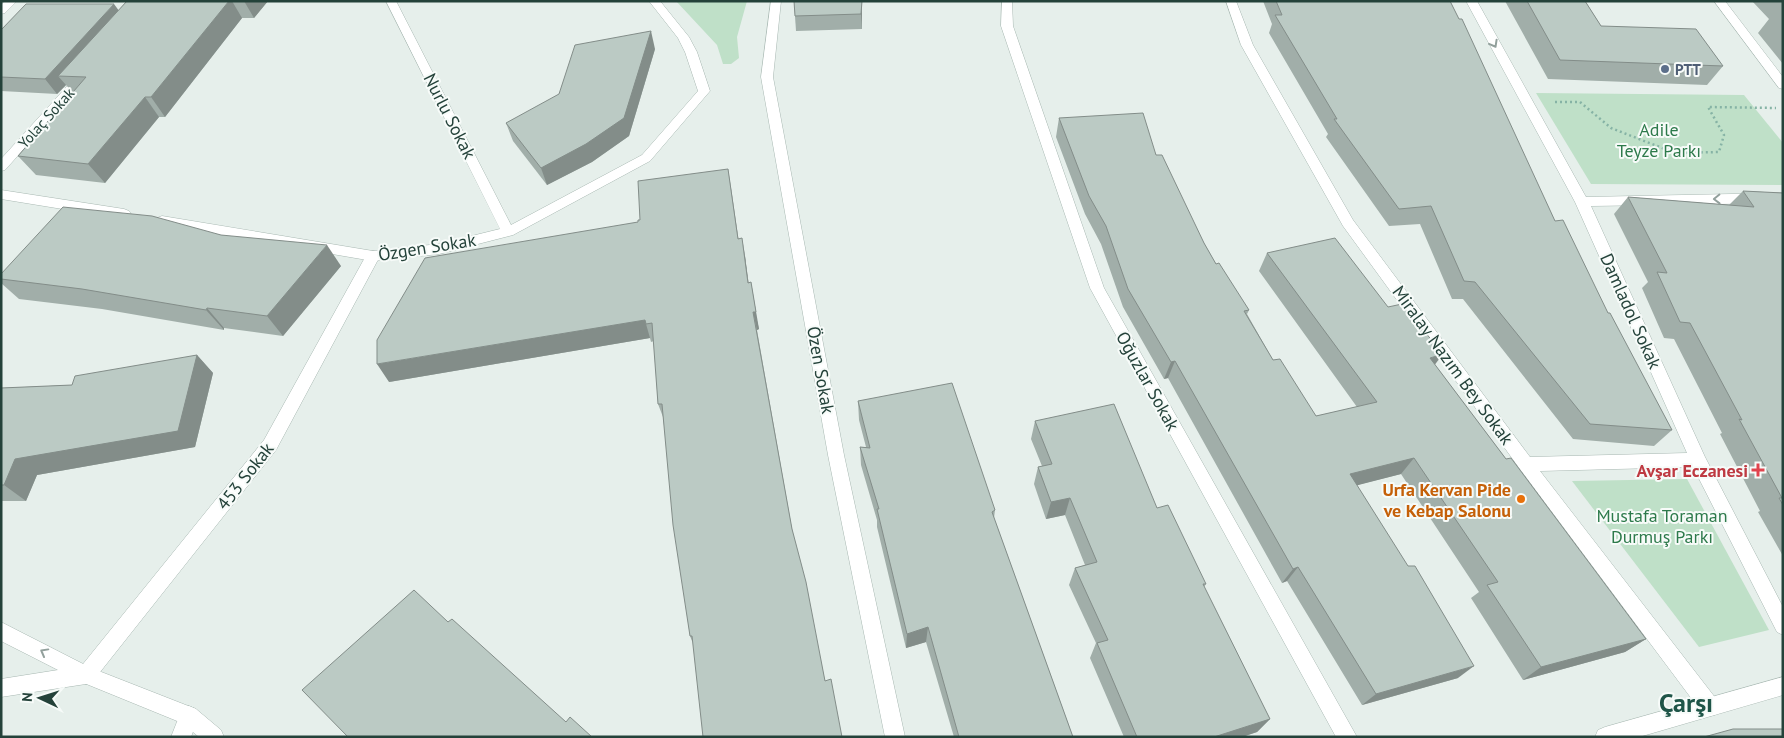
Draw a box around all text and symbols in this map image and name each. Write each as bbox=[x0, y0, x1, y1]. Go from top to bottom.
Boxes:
one-way arrow bbox=[1488, 39, 1498, 48]
place label: PTT bbox=[1675, 60, 1701, 79]
marker: PTT bbox=[1659, 63, 1671, 75]
street label: Nurlu Sokak bbox=[419, 69, 482, 163]
street label: Yolaç Sokak bbox=[14, 83, 79, 152]
park label: Adile Teyze Parkı bbox=[1617, 118, 1701, 162]
one-way arrow bbox=[1712, 194, 1720, 204]
street label: Özgen Sokak bbox=[377, 228, 478, 266]
street label: Damladol Sokak bbox=[1595, 250, 1667, 373]
street label: Miralay Nazım Bey Sokak bbox=[1387, 281, 1519, 449]
street label: Özen Sokak bbox=[802, 324, 840, 416]
street label: Oğuzlar Sokak bbox=[1111, 327, 1185, 435]
street label: 453 Sokak bbox=[211, 437, 279, 514]
place label: Avşar Eczanesi bbox=[1637, 459, 1748, 482]
marker: Avşar Eczanesi bbox=[1752, 464, 1764, 476]
place label: Urfa Kervan Pide ve Kebap Salonu bbox=[1383, 478, 1511, 522]
marker: Urfa Kervan Pide ve Kebap Salonu bbox=[1515, 493, 1527, 505]
park label: Mustafa Toraman Durmuş Parkı bbox=[1596, 504, 1728, 548]
one-way arrow bbox=[40, 649, 49, 659]
north arrow bbox=[15, 673, 65, 723]
district label: Çarşı bbox=[1659, 686, 1713, 719]
text: N bbox=[18, 692, 36, 702]

